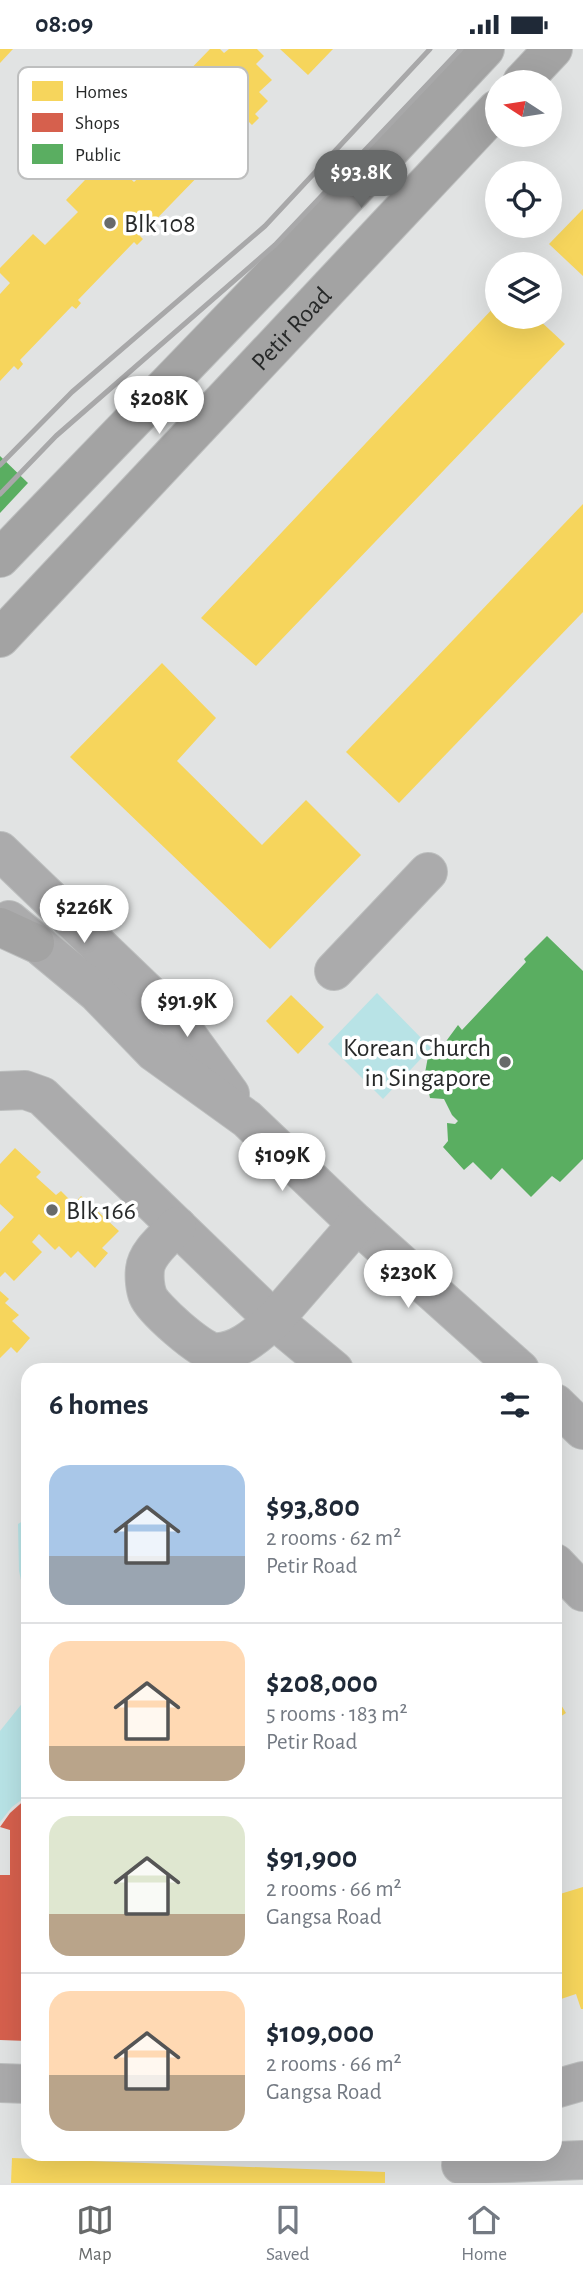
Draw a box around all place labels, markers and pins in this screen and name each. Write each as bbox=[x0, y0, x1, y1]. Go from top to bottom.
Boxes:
pin: $93.8K bbox=[304, 151, 418, 210]
place label: Blk 108 bbox=[124, 211, 196, 237]
marker: Blk 108 bbox=[102, 215, 118, 231]
pin: $208K bbox=[110, 377, 208, 436]
pin: $226K bbox=[35, 885, 133, 945]
pin: $91.9K bbox=[130, 979, 244, 1039]
place label: Korean Church in Singapore bbox=[343, 1035, 491, 1091]
marker: Korean Church in Singapore bbox=[497, 1054, 513, 1070]
pin: $109K bbox=[233, 1133, 331, 1193]
place label: Blk 166 bbox=[66, 1198, 136, 1224]
marker: Blk 166 bbox=[44, 1202, 60, 1218]
pin: $230K bbox=[359, 1251, 457, 1310]

